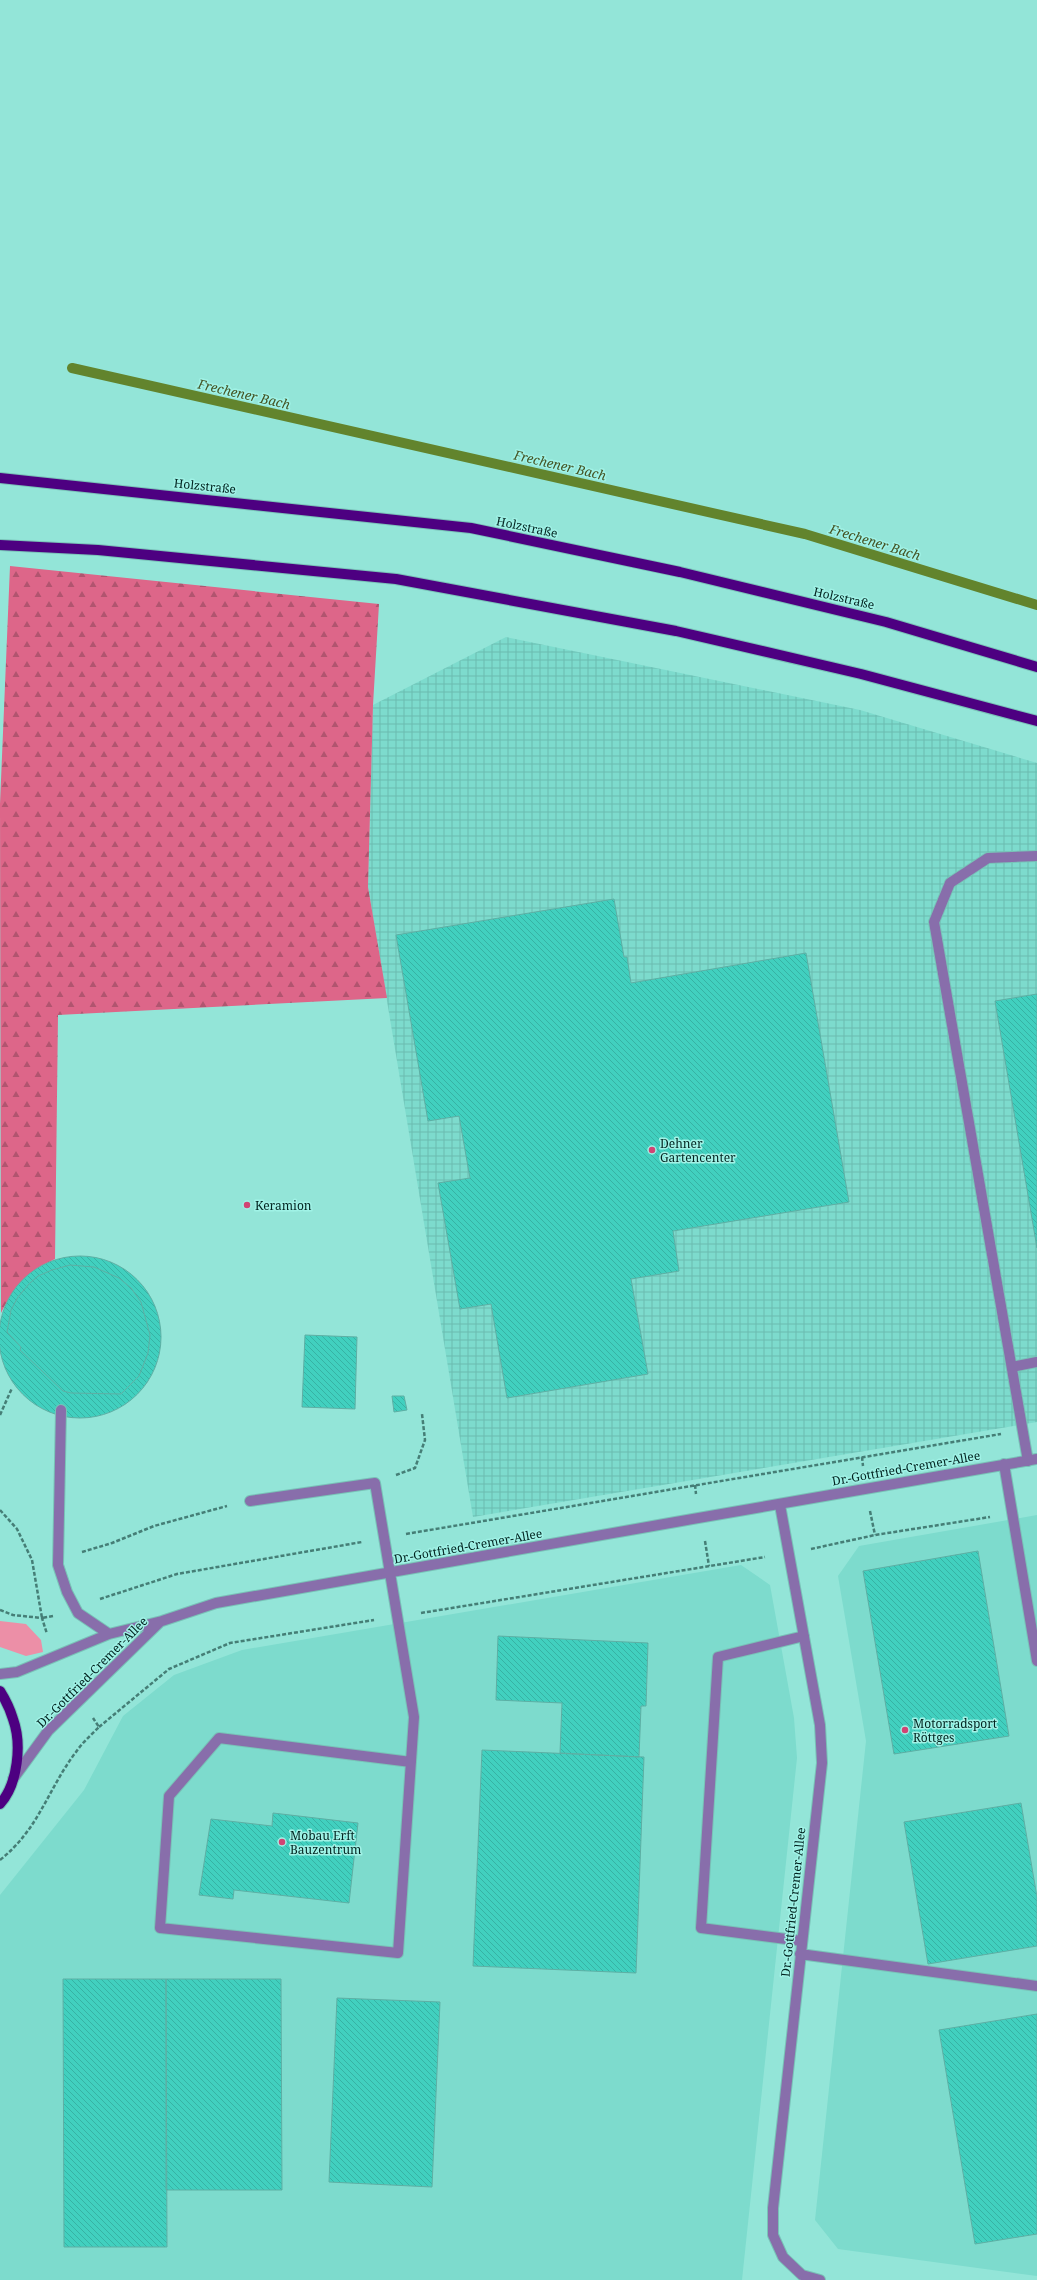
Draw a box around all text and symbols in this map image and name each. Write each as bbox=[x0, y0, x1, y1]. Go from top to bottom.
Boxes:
water label: Frechener Bach bbox=[195, 374, 292, 413]
water label: Frechener Bach bbox=[511, 445, 608, 484]
street label: Holzstraße bbox=[173, 474, 237, 498]
street label: Holzstraße bbox=[495, 512, 559, 542]
water label: Frechener Bach bbox=[826, 519, 923, 564]
street label: Holzstraße bbox=[812, 583, 876, 613]
place label: Dehner Gartencenter bbox=[660, 1135, 736, 1166]
marker: Dehner Gartencenter bbox=[647, 1145, 657, 1155]
place label: Keramion bbox=[255, 1197, 312, 1214]
marker: Keramion bbox=[242, 1200, 252, 1210]
street label: Dr.-Gottfried-Cremer-Allee bbox=[831, 1447, 981, 1489]
street label: Dr.-Gottfried-Cremer-Allee bbox=[393, 1525, 543, 1567]
street label: Dr.-Gottfried-Cremer-Allee bbox=[33, 1613, 151, 1731]
place label: Motorradsport Röttges bbox=[913, 1715, 997, 1746]
marker: Motorradsport Röttges bbox=[900, 1725, 910, 1735]
street label: Dr.-Gottfried-Cremer-Allee bbox=[777, 1826, 809, 1978]
place label: Mobau Erft Bauzentrum bbox=[290, 1827, 361, 1858]
marker: Mobau Erft Bauzentrum bbox=[277, 1837, 287, 1847]

